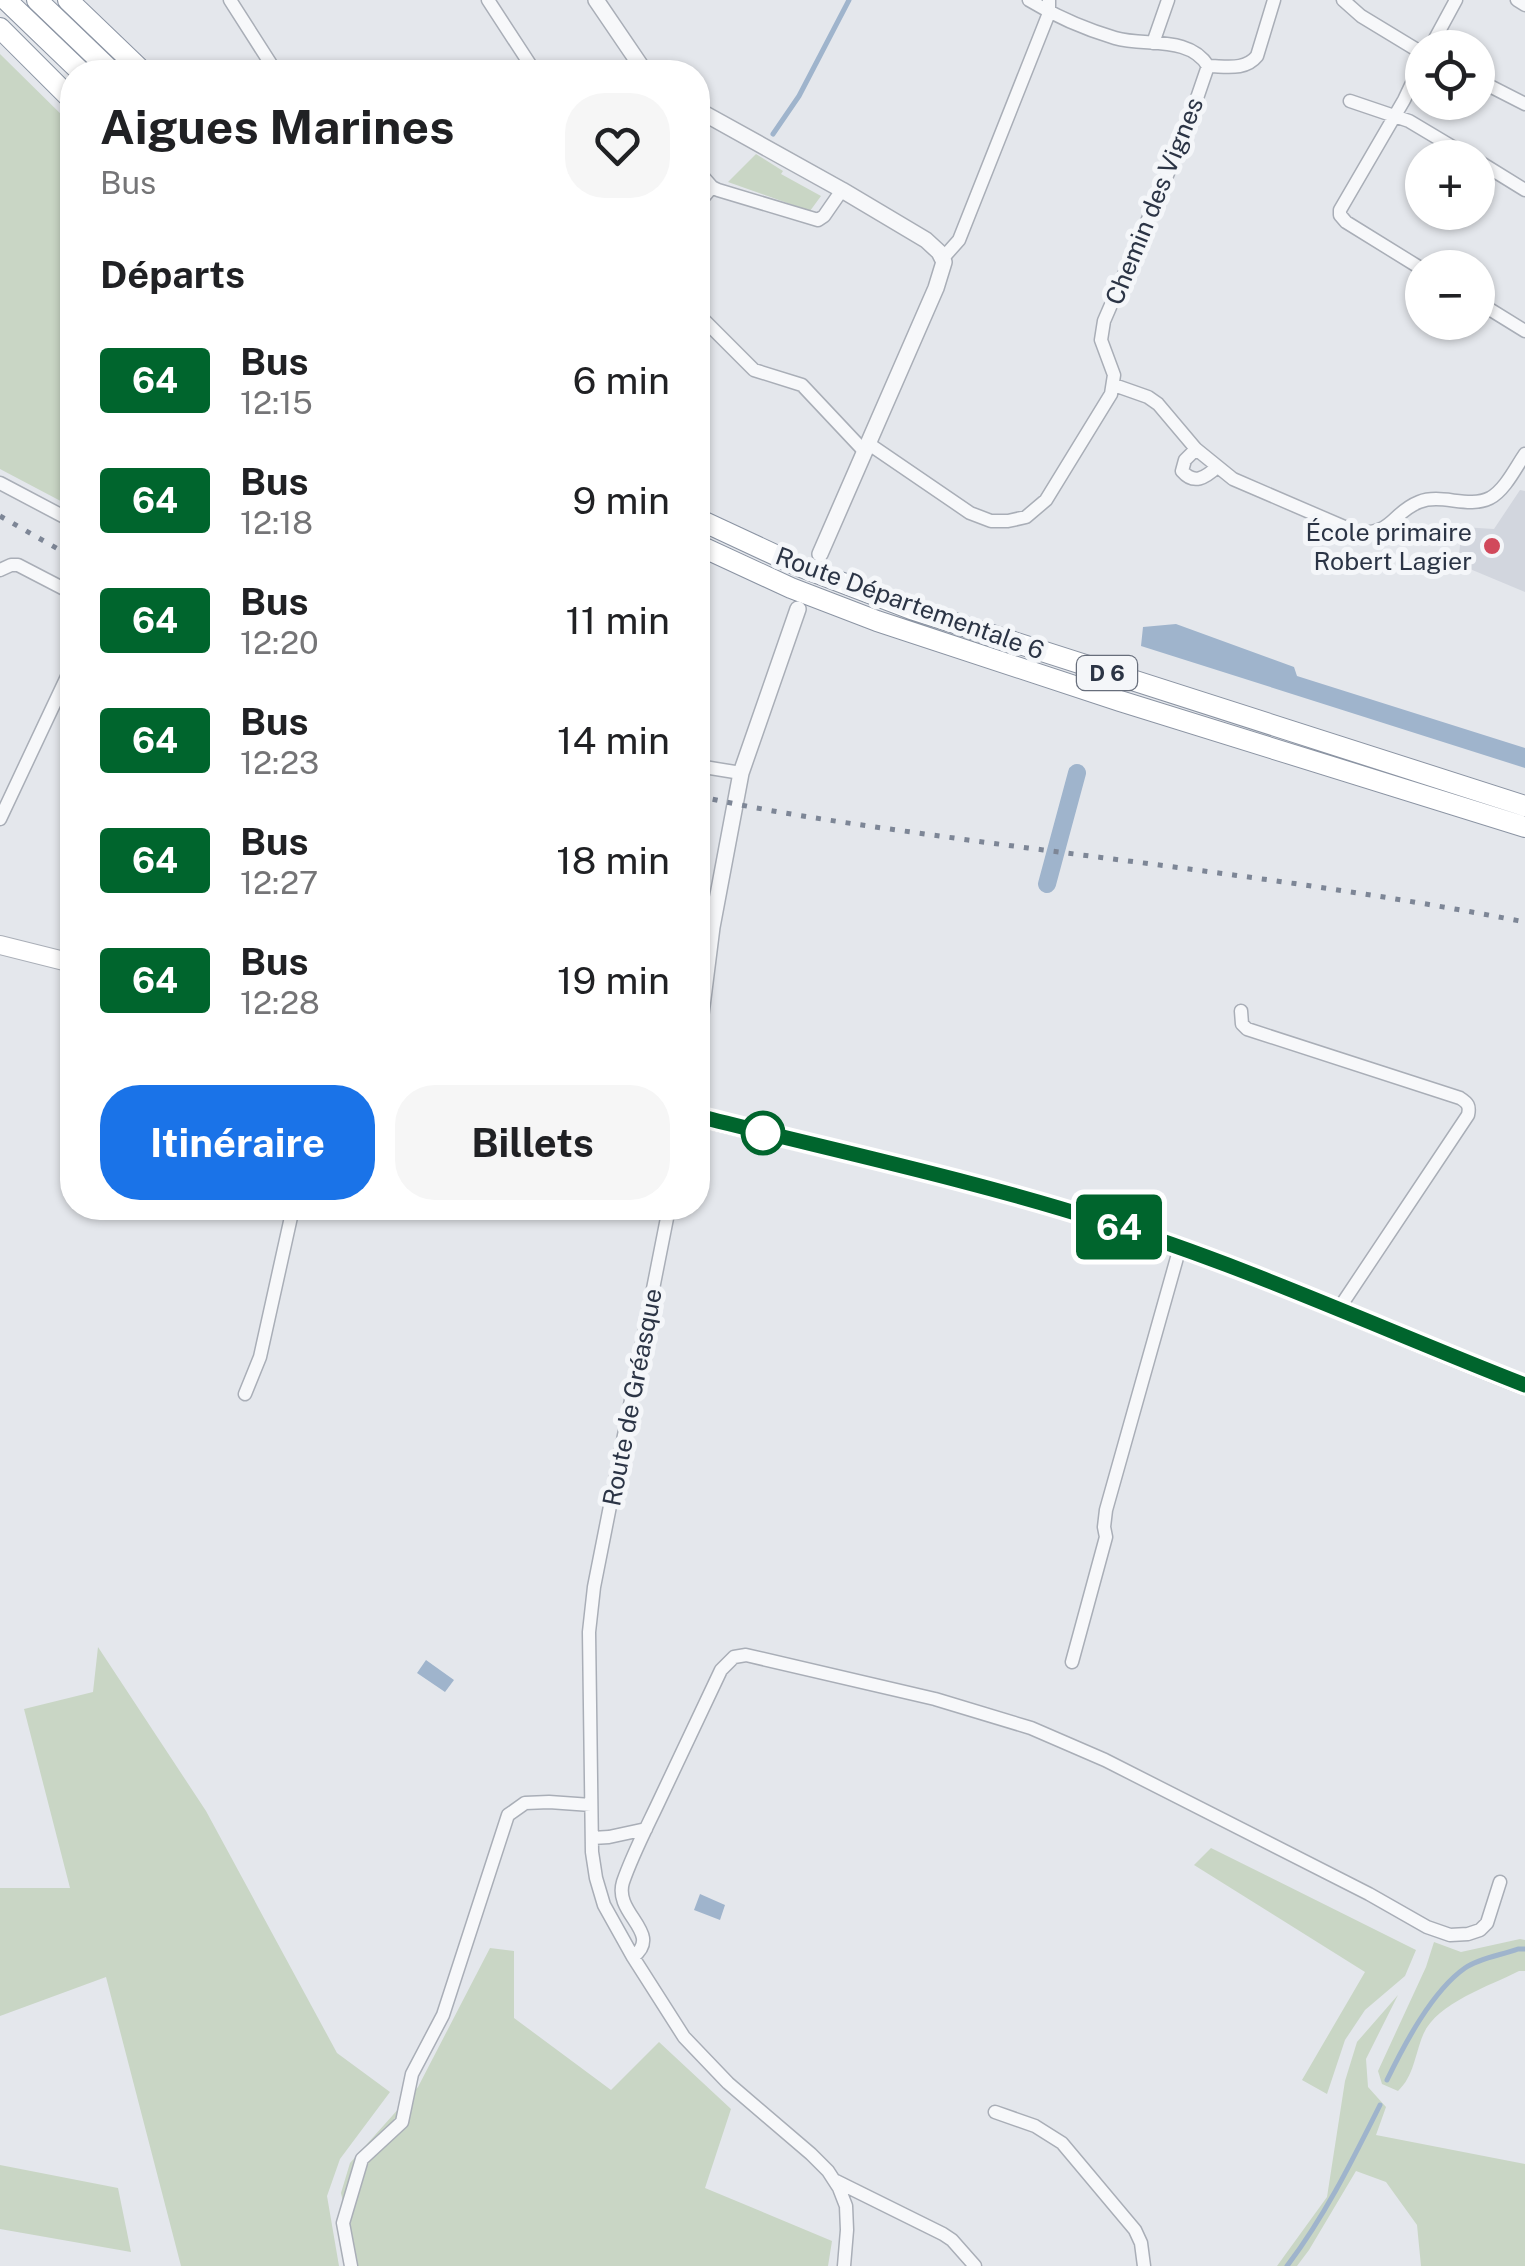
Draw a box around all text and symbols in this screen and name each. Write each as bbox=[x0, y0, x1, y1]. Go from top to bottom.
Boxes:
map controls bbox=[1405, 30, 1495, 340]
button: locate bbox=[1405, 30, 1495, 120]
button: heart bbox=[565, 93, 670, 198]
street label: Chemin des Vignes bbox=[1099, 93, 1209, 309]
text: Aigues Marines bbox=[100, 98, 454, 155]
button: + bbox=[1405, 140, 1495, 230]
text: Bus bbox=[100, 164, 156, 201]
button: − bbox=[1405, 250, 1495, 340]
text: Départs bbox=[100, 252, 245, 297]
text: Bus bbox=[240, 339, 309, 384]
text: 6 min bbox=[573, 358, 670, 403]
text: 64 bbox=[132, 360, 178, 401]
text: 12:15 bbox=[240, 384, 313, 421]
text: Bus bbox=[240, 459, 309, 504]
text: 9 min bbox=[573, 478, 670, 523]
text: 64 bbox=[132, 480, 178, 521]
text: 12:18 bbox=[240, 504, 313, 541]
place label: École primaire Robert Lagier bbox=[1305, 517, 1472, 576]
marker: École primaire Robert Lagier bbox=[1481, 535, 1503, 557]
street label: Route Départementale 6 bbox=[772, 540, 1048, 666]
text: Bus bbox=[240, 579, 309, 624]
text: 11 min bbox=[565, 598, 670, 643]
text: 64 bbox=[132, 600, 178, 641]
text: 12:20 bbox=[240, 624, 319, 661]
road number: D 6 bbox=[1077, 656, 1137, 690]
text: Bus bbox=[240, 699, 309, 744]
text: 14 min bbox=[557, 718, 670, 763]
text: 64 bbox=[132, 720, 178, 761]
text: 12:23 bbox=[240, 744, 319, 781]
text: Bus bbox=[240, 819, 309, 864]
text: 18 min bbox=[556, 838, 670, 883]
text: 64 bbox=[132, 840, 178, 881]
text: 12:27 bbox=[240, 864, 318, 901]
text: Bus bbox=[240, 939, 309, 984]
text: 19 min bbox=[557, 958, 670, 1003]
text: 64 bbox=[132, 960, 178, 1001]
text: 12:28 bbox=[240, 984, 320, 1021]
button: Itinéraire bbox=[100, 1085, 375, 1200]
button: Billets bbox=[395, 1085, 670, 1200]
unlabelled marker bbox=[742, 1112, 784, 1154]
line badge: 64 bbox=[1074, 1194, 1164, 1260]
text: 64 bbox=[1096, 1207, 1142, 1248]
street label: Route de Gréasque bbox=[596, 1286, 668, 1508]

